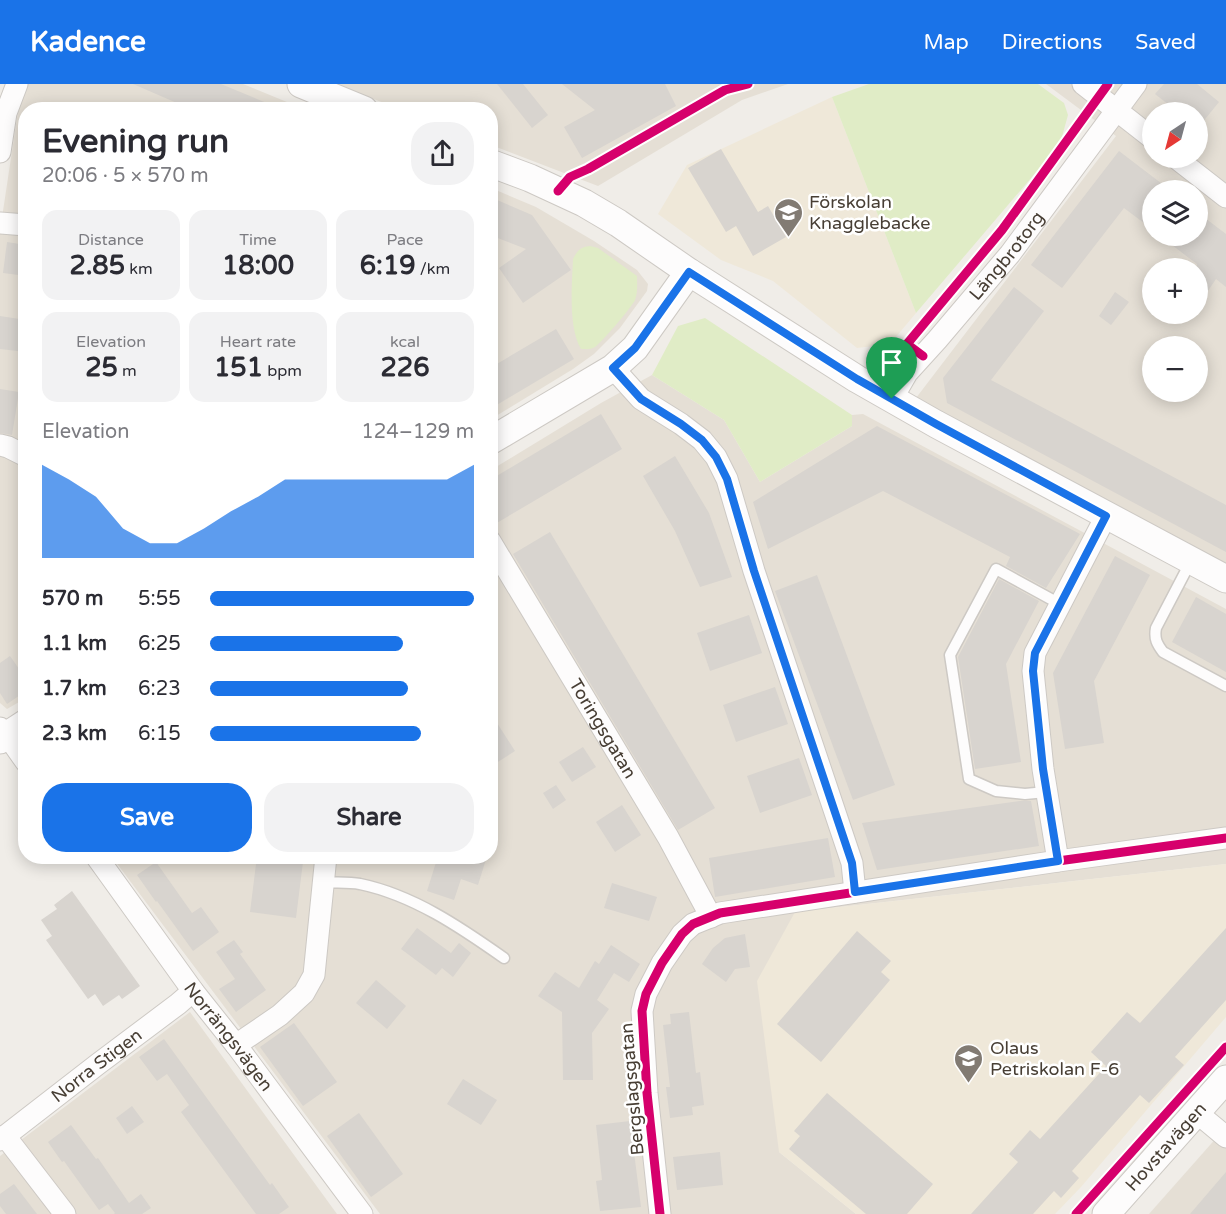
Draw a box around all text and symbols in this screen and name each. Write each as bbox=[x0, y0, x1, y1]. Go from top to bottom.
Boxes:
text: Kadence bbox=[30, 25, 146, 59]
text: Map bbox=[923, 30, 969, 55]
text: Directions bbox=[1002, 30, 1102, 55]
text: Saved bbox=[1135, 30, 1196, 55]
north arrow bbox=[1142, 102, 1208, 168]
map controls bbox=[1142, 102, 1208, 402]
text: Evening run bbox=[42, 122, 229, 161]
button: share bbox=[411, 122, 474, 185]
text: 20:06 · 5 × 570 m bbox=[42, 164, 209, 188]
button: layers bbox=[1142, 180, 1208, 246]
place label: Förskolan Knagglebacke bbox=[809, 191, 930, 234]
school or university icon: Förskolan Knagglebacke bbox=[772, 196, 804, 238]
street label: Längbrotorg bbox=[965, 207, 1049, 305]
text: Distance bbox=[78, 230, 144, 250]
text: Time bbox=[239, 230, 277, 250]
text: Pace bbox=[387, 230, 423, 250]
text: 2.85 bbox=[69, 250, 125, 281]
text: 18:00 bbox=[222, 250, 294, 281]
text: 6:19 bbox=[360, 250, 416, 281]
button: + bbox=[1142, 258, 1208, 324]
text: km bbox=[125, 259, 153, 279]
text: /km bbox=[416, 259, 450, 279]
text: Elevation bbox=[76, 332, 146, 352]
text: Heart rate bbox=[220, 332, 296, 352]
text: kcal bbox=[390, 332, 420, 352]
button: − bbox=[1142, 336, 1208, 402]
pin bbox=[866, 337, 917, 399]
icon: arrive bbox=[875, 346, 908, 379]
text: 25 bbox=[85, 352, 118, 383]
text: 151 bbox=[214, 352, 263, 383]
text: 226 bbox=[381, 352, 429, 383]
text: m bbox=[118, 361, 137, 381]
text: bpm bbox=[263, 361, 302, 381]
text: Elevation bbox=[42, 420, 129, 444]
text: 124–129 m bbox=[361, 420, 474, 444]
text: 570 m bbox=[42, 587, 103, 611]
text: 5:55 bbox=[138, 587, 181, 611]
text: 1.1 km bbox=[42, 632, 107, 656]
text: 6:25 bbox=[138, 632, 181, 656]
street label: Toringsgatan bbox=[564, 675, 641, 782]
text: 1.7 km bbox=[42, 677, 107, 701]
text: 6:23 bbox=[138, 677, 181, 701]
text: 2.3 km bbox=[42, 722, 107, 746]
text: 6:15 bbox=[138, 722, 181, 746]
button: Save bbox=[42, 783, 252, 852]
button: Share bbox=[264, 783, 474, 852]
street label: Norrängsvägen bbox=[179, 978, 278, 1095]
street label: Bergslagsgatan bbox=[615, 1022, 649, 1156]
street label: Norra Stigen bbox=[47, 1024, 146, 1107]
place label: Olaus Petriskolan F-6 bbox=[990, 1037, 1119, 1080]
school or university icon: Olaus Petriskolan F-6 bbox=[953, 1042, 985, 1084]
street label: Hovstavägen bbox=[1121, 1098, 1211, 1196]

